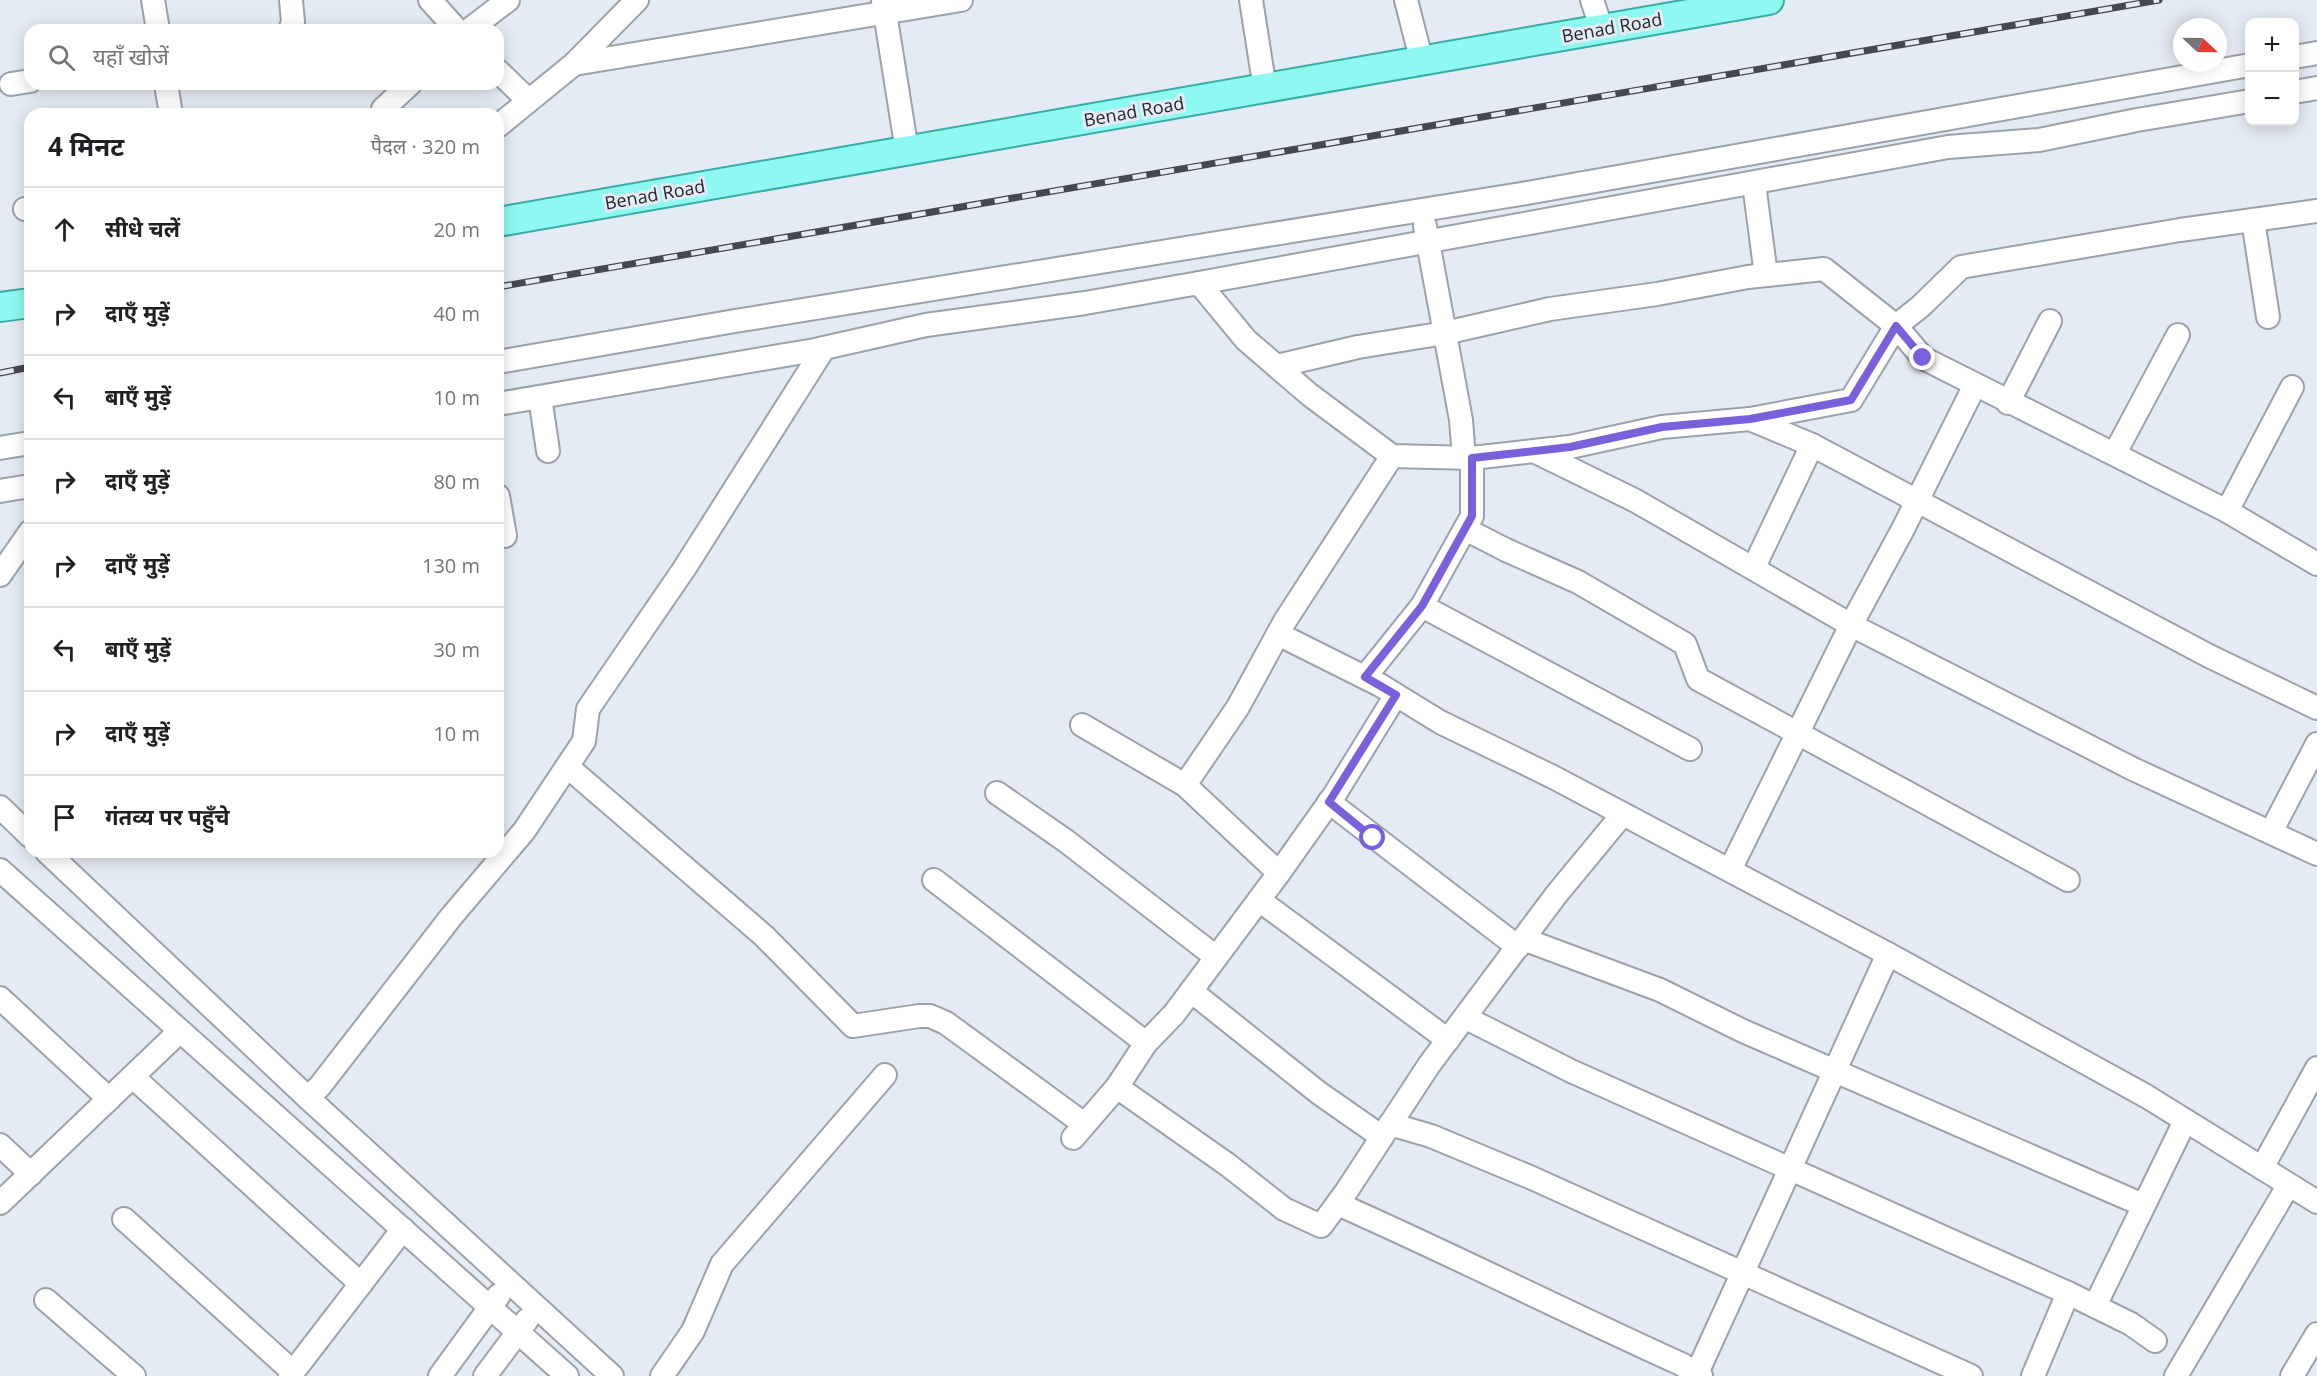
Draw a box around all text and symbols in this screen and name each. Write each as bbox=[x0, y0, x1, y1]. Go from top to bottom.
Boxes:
street label: Benad Road bbox=[1560, 6, 1664, 48]
north arrow bbox=[2173, 18, 2227, 72]
map controls bbox=[2245, 18, 2299, 126]
button: + bbox=[2245, 18, 2299, 72]
search box bbox=[24, 24, 504, 90]
icon: search bbox=[45, 41, 78, 74]
text: यहाँ खोजें bbox=[93, 41, 169, 71]
button: − bbox=[2245, 72, 2299, 126]
street label: Benad Road bbox=[1082, 90, 1186, 132]
text: 4 मिनट bbox=[48, 128, 124, 164]
text: पैदल · 320 m bbox=[371, 133, 480, 160]
street label: Benad Road bbox=[603, 173, 707, 215]
icon: ahead bbox=[48, 213, 81, 246]
text: सीधे चलें bbox=[105, 213, 180, 243]
text: 20 m bbox=[433, 216, 480, 243]
icon: right bbox=[48, 297, 81, 330]
text: दाएँ मुड़ें bbox=[105, 297, 170, 327]
text: 40 m bbox=[433, 300, 480, 327]
route end bbox=[1909, 344, 1935, 370]
icon: left bbox=[48, 381, 81, 414]
text: बाएँ मुड़ें bbox=[105, 381, 171, 411]
text: 10 m bbox=[433, 384, 480, 411]
icon: right bbox=[48, 465, 81, 498]
text: दाएँ मुड़ें bbox=[105, 465, 170, 495]
text: 80 m bbox=[433, 468, 480, 495]
icon: right bbox=[48, 549, 81, 582]
text: दाएँ मुड़ें bbox=[105, 549, 170, 579]
text: 130 m bbox=[422, 552, 480, 579]
icon: left bbox=[48, 633, 81, 666]
text: बाएँ मुड़ें bbox=[105, 633, 171, 663]
text: 30 m bbox=[433, 636, 480, 663]
icon: right bbox=[48, 717, 81, 750]
text: दाएँ मुड़ें bbox=[105, 717, 170, 747]
text: 10 m bbox=[433, 720, 480, 747]
icon: arrive bbox=[48, 801, 81, 834]
text: गंतव्य पर पहुँचे bbox=[105, 801, 230, 831]
route start bbox=[1359, 824, 1385, 850]

